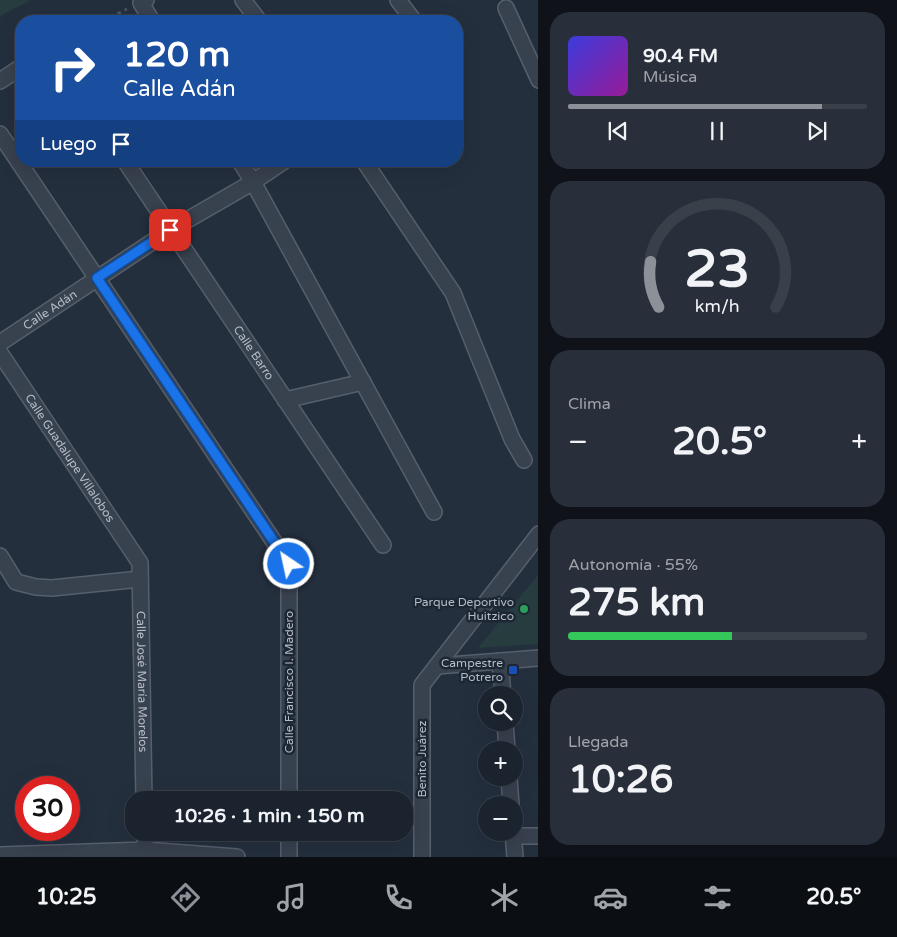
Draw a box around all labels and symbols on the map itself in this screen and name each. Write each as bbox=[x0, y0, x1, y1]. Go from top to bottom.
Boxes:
pin bbox=[149, 209, 191, 251]
street label: Calle Adán bbox=[20, 287, 79, 333]
street label: Calle Barro bbox=[231, 323, 277, 383]
street label: Calle Guadalupe Villalobos bbox=[22, 391, 118, 525]
position arrow bbox=[262, 537, 314, 589]
place label: Parque Deportivo Huitzico bbox=[414, 595, 514, 623]
marker: Parque Deportivo Huitzico bbox=[518, 603, 530, 615]
street label: Calle José María Morelos bbox=[134, 611, 150, 753]
street label: Calle Francisco I. Madero bbox=[282, 611, 296, 753]
place label: Campestre Potrero bbox=[441, 656, 503, 684]
marker: Campestre Potrero bbox=[507, 664, 519, 676]
street label: Benito Juárez bbox=[415, 720, 429, 798]
speed limit sign: 30 bbox=[15, 776, 80, 841]

